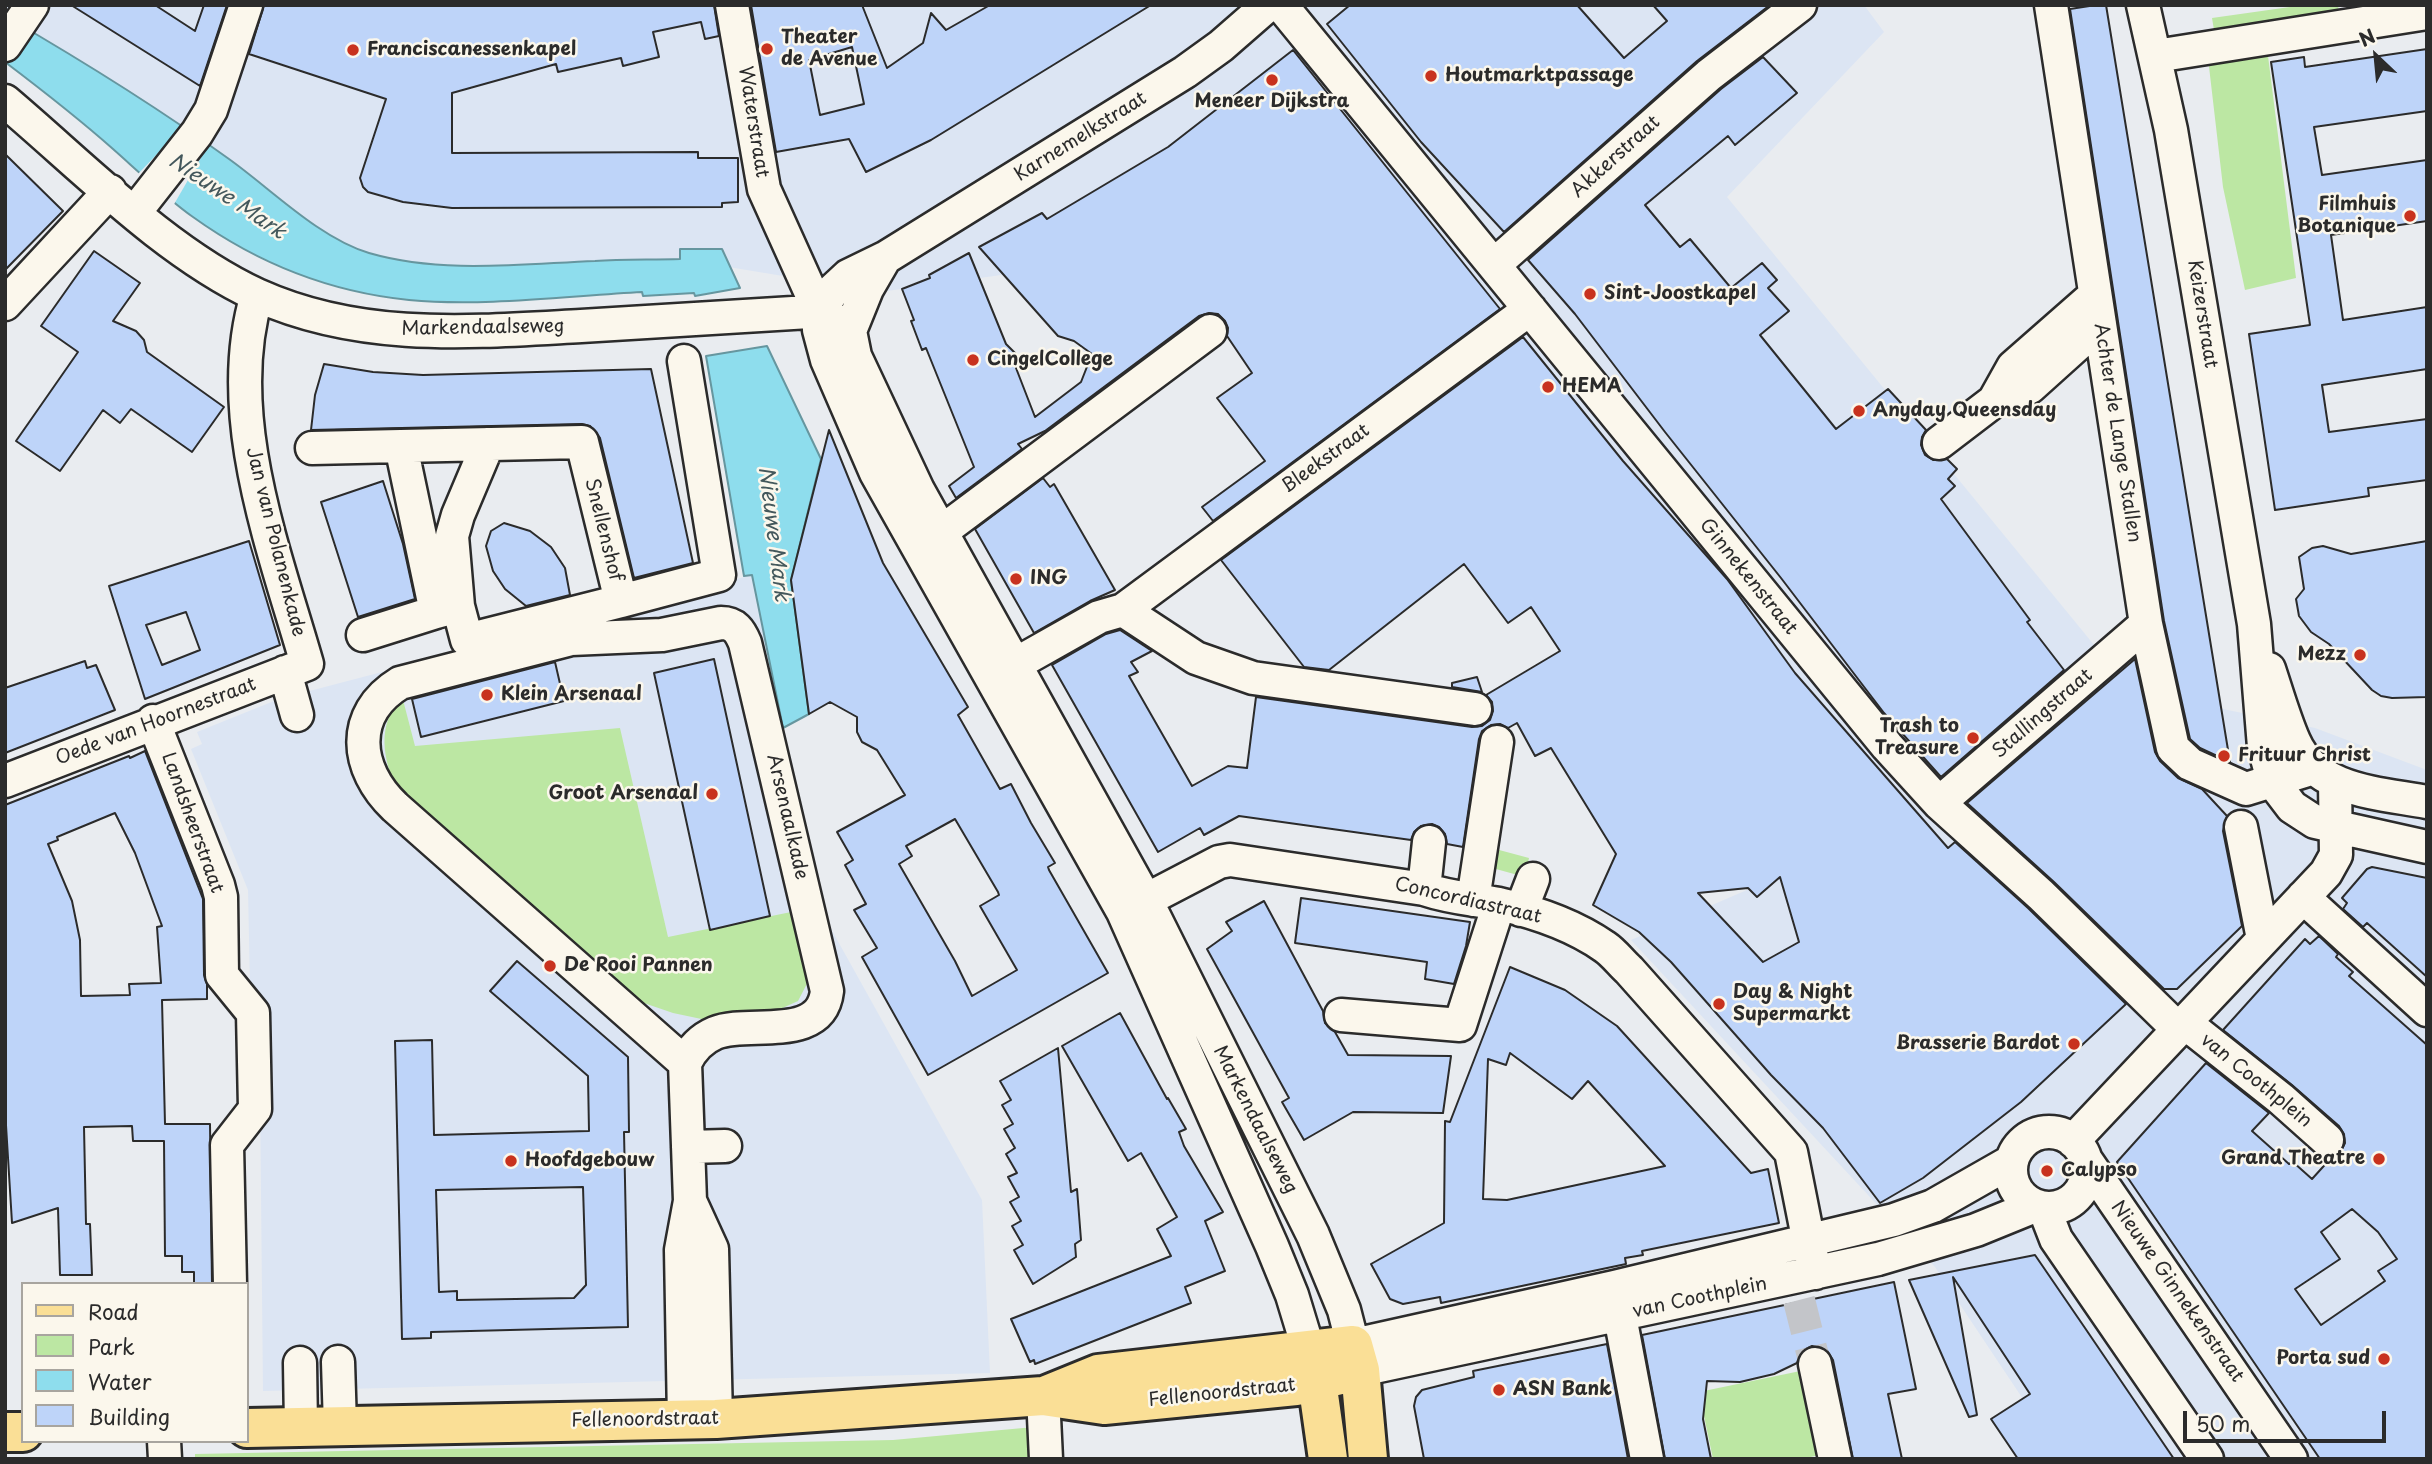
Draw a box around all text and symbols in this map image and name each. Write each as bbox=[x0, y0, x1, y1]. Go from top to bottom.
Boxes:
north arrow bbox=[2341, 21, 2411, 91]
text: N bbox=[2354, 21, 2380, 53]
place label: Theater de Avenue bbox=[781, 27, 877, 71]
place label: Franciscanessenkapel bbox=[367, 39, 576, 61]
marker: Theater de Avenue bbox=[759, 41, 775, 57]
marker: Franciscanessenkapel bbox=[345, 42, 361, 58]
street label: Waterstraat bbox=[733, 65, 773, 179]
place label: Houtmarktpassage bbox=[1445, 65, 1633, 87]
marker: Houtmarktpassage bbox=[1423, 68, 1439, 84]
marker: Meneer Dijkstra bbox=[1264, 72, 1280, 88]
street label: Karnemelkstraat bbox=[1011, 87, 1151, 187]
place label: Meneer Dijkstra bbox=[1194, 91, 1350, 113]
street label: Akkerstraat bbox=[1567, 111, 1665, 203]
water label: Nieuwe Mark bbox=[164, 149, 290, 245]
place label: Filmhuis Botanique bbox=[2297, 194, 2396, 238]
marker: Filmhuis Botanique bbox=[2402, 208, 2418, 224]
street label: Keizerstraat bbox=[2182, 258, 2222, 370]
place label: Sint-Joostkapel bbox=[1604, 283, 1756, 305]
marker: Sint-Joostkapel bbox=[1582, 286, 1598, 302]
street label: Markendaalseweg bbox=[401, 315, 565, 341]
street label: Achter de Lange Stallen bbox=[2088, 322, 2146, 544]
place label: CingelCollege bbox=[987, 349, 1113, 371]
marker: CingelCollege bbox=[965, 352, 981, 368]
place label: HEMA bbox=[1562, 376, 1621, 398]
marker: HEMA bbox=[1540, 379, 1556, 395]
place label: Anyday Queensday bbox=[1873, 400, 2056, 422]
marker: Anyday Queensday bbox=[1851, 403, 1867, 419]
street label: Bleekstraat bbox=[1278, 419, 1374, 499]
street label: Jan van Polanenkade bbox=[240, 445, 310, 639]
water label: Nieuwe Mark bbox=[752, 465, 794, 603]
street label: Snellenshof bbox=[579, 476, 627, 584]
street label: Ginnekenstraat bbox=[1694, 514, 1802, 640]
place label: ING bbox=[1030, 568, 1067, 590]
marker: ING bbox=[1008, 571, 1024, 587]
place label: Mezz bbox=[2298, 644, 2346, 666]
marker: Mezz bbox=[2352, 647, 2368, 663]
street label: Stallingstraat bbox=[1988, 664, 2098, 764]
street label: Oede van Hoornestraat bbox=[52, 673, 260, 771]
place label: Klein Arsenaal bbox=[501, 684, 642, 706]
marker: Klein Arsenaal bbox=[479, 687, 495, 703]
place label: Trash to Treasure bbox=[1875, 716, 1959, 760]
marker: Trash to Treasure bbox=[1965, 730, 1981, 746]
place label: Frituur Christ bbox=[2238, 745, 2371, 767]
marker: Frituur Christ bbox=[2216, 748, 2232, 764]
street label: Landsheerstraat bbox=[156, 750, 228, 896]
street label: Arsenaalkade bbox=[762, 752, 812, 882]
place label: Groot Arsenaal bbox=[549, 783, 698, 805]
marker: Groot Arsenaal bbox=[704, 786, 720, 802]
street label: Concordiastraat bbox=[1392, 873, 1544, 929]
place label: De Rooi Pannen bbox=[564, 955, 713, 977]
marker: De Rooi Pannen bbox=[542, 958, 558, 974]
place label: Day & Night Supermarkt bbox=[1733, 982, 1852, 1026]
marker: Day & Night Supermarkt bbox=[1711, 996, 1727, 1012]
street label: van Coothplein bbox=[2196, 1029, 2316, 1133]
place label: Brasserie Bardot bbox=[1896, 1033, 2060, 1055]
marker: Brasserie Bardot bbox=[2066, 1036, 2082, 1052]
street label: Markendaalseweg bbox=[1208, 1042, 1302, 1198]
place label: Grand Theatre bbox=[2221, 1148, 2365, 1170]
place label: Hoofdgebouw bbox=[525, 1150, 655, 1172]
marker: Grand Theatre bbox=[2371, 1151, 2387, 1167]
marker: Hoofdgebouw bbox=[503, 1153, 519, 1169]
place label: Calypso bbox=[2061, 1160, 2137, 1182]
marker: Calypso bbox=[2039, 1163, 2055, 1179]
street label: Nieuwe Ginnekenstraat bbox=[2106, 1197, 2248, 1387]
street label: van Coothplein bbox=[1631, 1273, 1769, 1323]
legend bbox=[21, 1282, 248, 1443]
text: Road bbox=[88, 1295, 139, 1327]
text: Park bbox=[88, 1330, 135, 1362]
place label: Porta sud bbox=[2276, 1348, 2370, 1370]
marker: Porta sud bbox=[2376, 1351, 2392, 1367]
text: Water bbox=[88, 1365, 151, 1397]
street label: Fellenoordstraat bbox=[1147, 1374, 1297, 1412]
place label: ASN Bank bbox=[1513, 1379, 1612, 1401]
marker: ASN Bank bbox=[1491, 1382, 1507, 1398]
scale bar bbox=[2187, 1398, 2390, 1442]
text: Building bbox=[88, 1400, 170, 1432]
street label: Fellenoordstraat bbox=[571, 1407, 719, 1433]
text: 50 m bbox=[2196, 1407, 2250, 1439]

